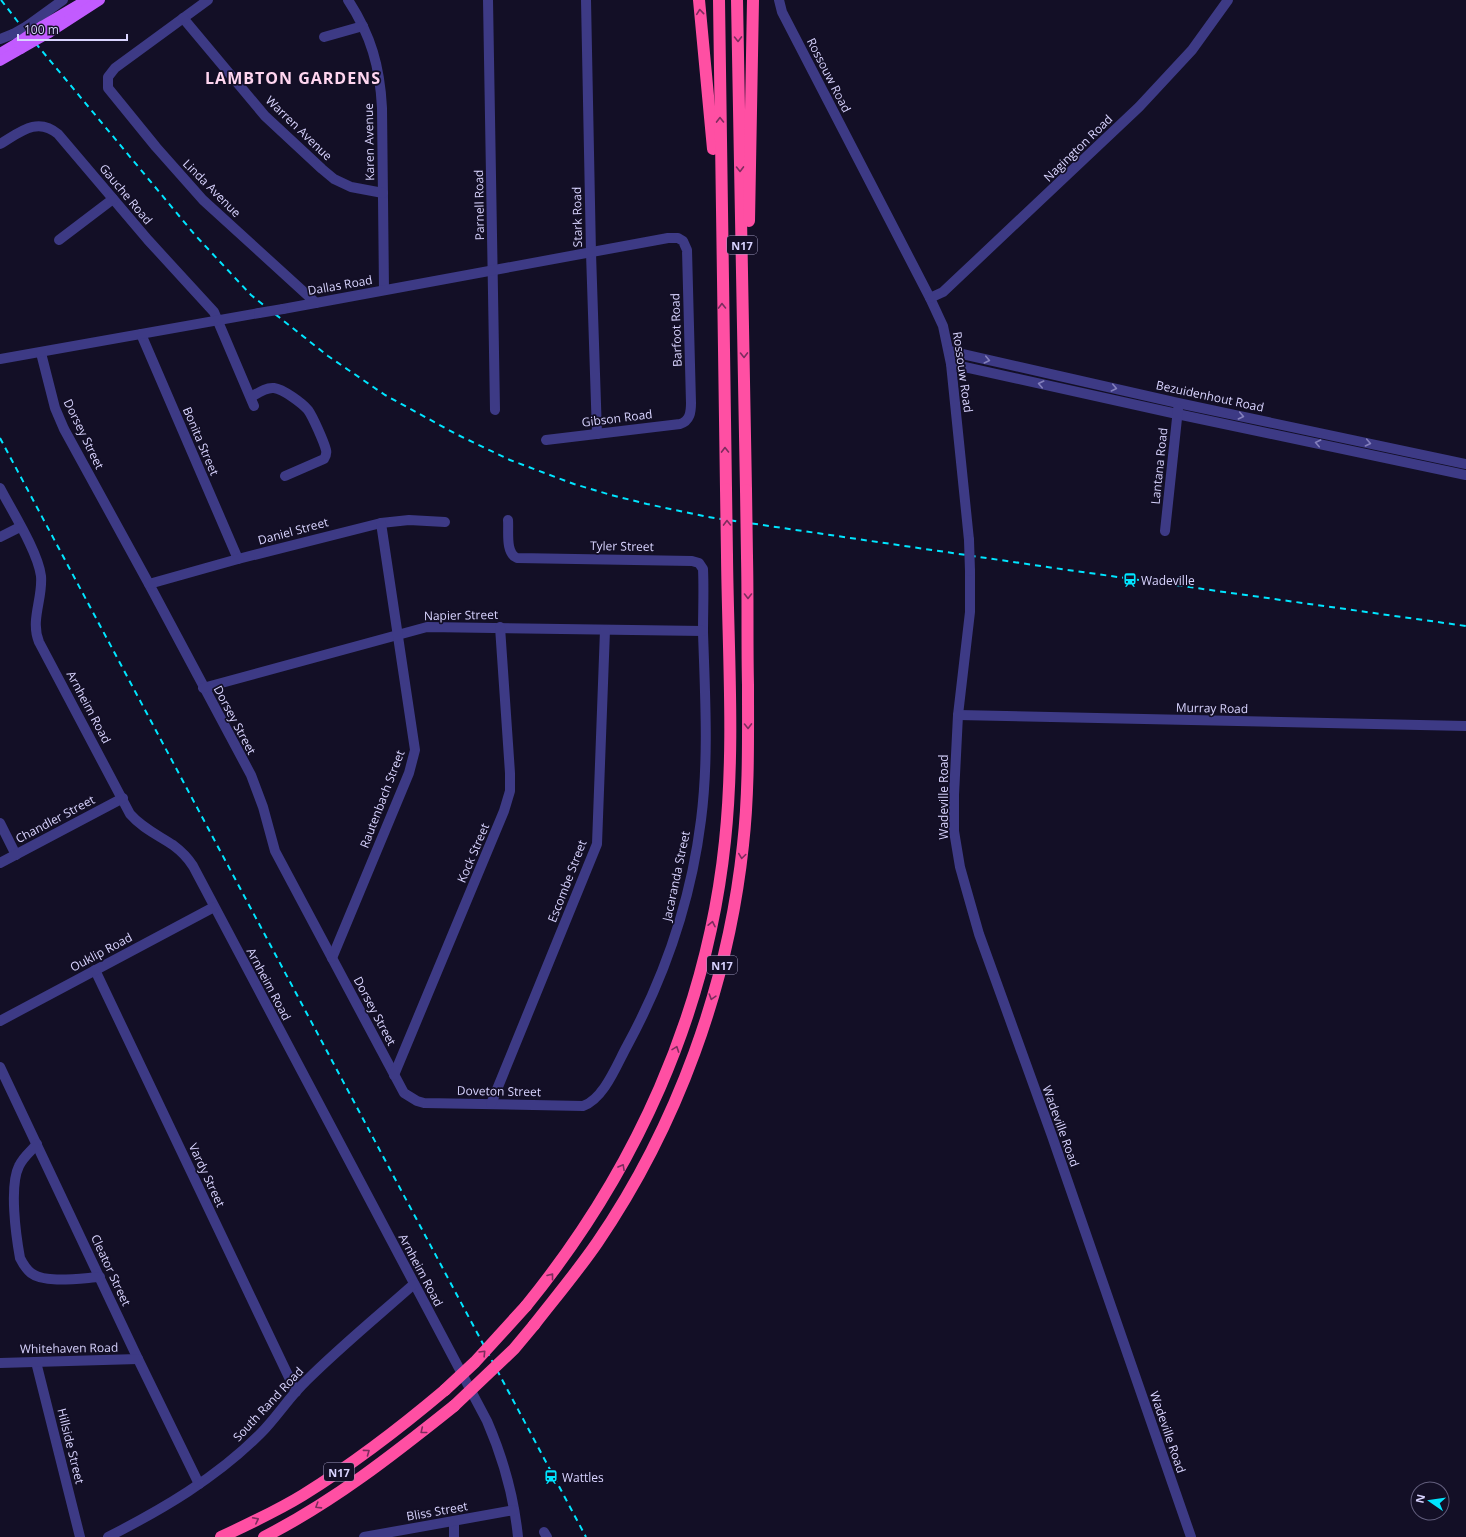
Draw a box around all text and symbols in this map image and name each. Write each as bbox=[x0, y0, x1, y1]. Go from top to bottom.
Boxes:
one-way arrow bbox=[696, 9, 705, 15]
scale bar bbox=[18, 16, 127, 42]
text: 100 m bbox=[24, 21, 59, 38]
street label: Rossouw Road bbox=[803, 35, 855, 115]
one-way arrow bbox=[734, 36, 742, 42]
district label: LAMBTON GARDENS bbox=[205, 67, 381, 89]
street label: Warren Avenue bbox=[262, 92, 336, 164]
street label: Karen Avenue bbox=[360, 103, 378, 181]
street label: Nagington Road bbox=[1040, 111, 1116, 185]
one-way arrow bbox=[716, 117, 724, 123]
street label: Linda Avenue bbox=[179, 155, 245, 221]
street label: Gauche Road bbox=[96, 160, 156, 228]
one-way arrow bbox=[736, 166, 745, 172]
street label: Parnell Road bbox=[470, 170, 488, 240]
street label: Stark Road bbox=[568, 187, 586, 247]
road number: N17 bbox=[727, 236, 757, 254]
street label: Dallas Road bbox=[306, 271, 374, 299]
street label: Barfoot Road bbox=[666, 293, 686, 367]
one-way arrow bbox=[718, 303, 727, 309]
street label: Rossouw Road bbox=[949, 330, 977, 414]
one-way arrow bbox=[740, 352, 748, 358]
one-way arrow bbox=[984, 355, 990, 363]
street label: Bezuidenhout Road bbox=[1154, 376, 1266, 416]
one-way arrow bbox=[1038, 380, 1044, 388]
one-way arrow bbox=[1111, 384, 1117, 392]
street label: Dorsey Street bbox=[60, 396, 108, 472]
street label: Bonita Street bbox=[179, 404, 223, 478]
street label: Gibson Road bbox=[581, 405, 653, 431]
one-way arrow bbox=[1238, 411, 1244, 419]
street label: Lantana Road bbox=[1147, 427, 1171, 505]
one-way arrow bbox=[1365, 438, 1371, 446]
one-way arrow bbox=[1315, 440, 1322, 448]
one-way arrow bbox=[721, 447, 729, 453]
street label: Daniel Street bbox=[256, 513, 330, 549]
one-way arrow bbox=[722, 520, 731, 526]
street label: Tyler Street bbox=[590, 537, 654, 555]
station icon: Wadeville bbox=[1122, 572, 1138, 588]
place label: Wadeville bbox=[1141, 572, 1195, 589]
one-way arrow bbox=[744, 593, 752, 599]
street label: Napier Street bbox=[424, 606, 498, 624]
street label: Arnheim Road bbox=[63, 668, 115, 746]
street label: Dorsey Street bbox=[210, 682, 260, 758]
street label: Murray Road bbox=[1176, 699, 1248, 717]
one-way arrow bbox=[744, 723, 752, 729]
street label: Rautenbach Street bbox=[356, 748, 408, 850]
street label: Wadeville Road bbox=[935, 754, 952, 840]
street label: Chandler Street bbox=[12, 791, 98, 847]
street label: Kock Street bbox=[453, 821, 493, 885]
street label: Jacaranda Street bbox=[658, 829, 694, 924]
street label: Escombe Street bbox=[543, 837, 591, 925]
one-way arrow bbox=[738, 853, 747, 859]
one-way arrow bbox=[707, 921, 715, 927]
street label: Ouklip Road bbox=[67, 928, 135, 976]
street label: Arnheim Road bbox=[243, 945, 295, 1023]
road number: N17 bbox=[707, 956, 737, 974]
street label: Dorsey Street bbox=[350, 973, 400, 1049]
one-way arrow bbox=[708, 993, 717, 1000]
one-way arrow bbox=[671, 1046, 679, 1053]
street label: Doveton Street bbox=[457, 1082, 541, 1100]
street label: Wadeville Road bbox=[1038, 1083, 1084, 1169]
street label: Vardy Street bbox=[185, 1140, 229, 1210]
one-way arrow bbox=[617, 1164, 624, 1171]
street label: Arnheim Road bbox=[395, 1231, 447, 1309]
street label: Cleator Street bbox=[87, 1232, 135, 1308]
one-way arrow bbox=[546, 1273, 553, 1280]
street label: Whitehaven Road bbox=[20, 1339, 118, 1357]
one-way arrow bbox=[479, 1350, 486, 1358]
street label: South Rand Road bbox=[229, 1363, 307, 1445]
street label: Wadeville Road bbox=[1146, 1389, 1190, 1475]
street label: Hillside Street bbox=[53, 1406, 89, 1486]
one-way arrow bbox=[421, 1426, 428, 1433]
one-way arrow bbox=[362, 1450, 369, 1457]
road number: N17 bbox=[324, 1463, 354, 1481]
station icon: Wattles bbox=[543, 1469, 559, 1485]
place label: Wattles bbox=[562, 1469, 604, 1486]
north arrow bbox=[1410, 1481, 1450, 1521]
text: N bbox=[1411, 1493, 1428, 1505]
street label: Bliss Street bbox=[405, 1497, 469, 1525]
one-way arrow bbox=[315, 1502, 322, 1509]
one-way arrow bbox=[252, 1517, 259, 1525]

